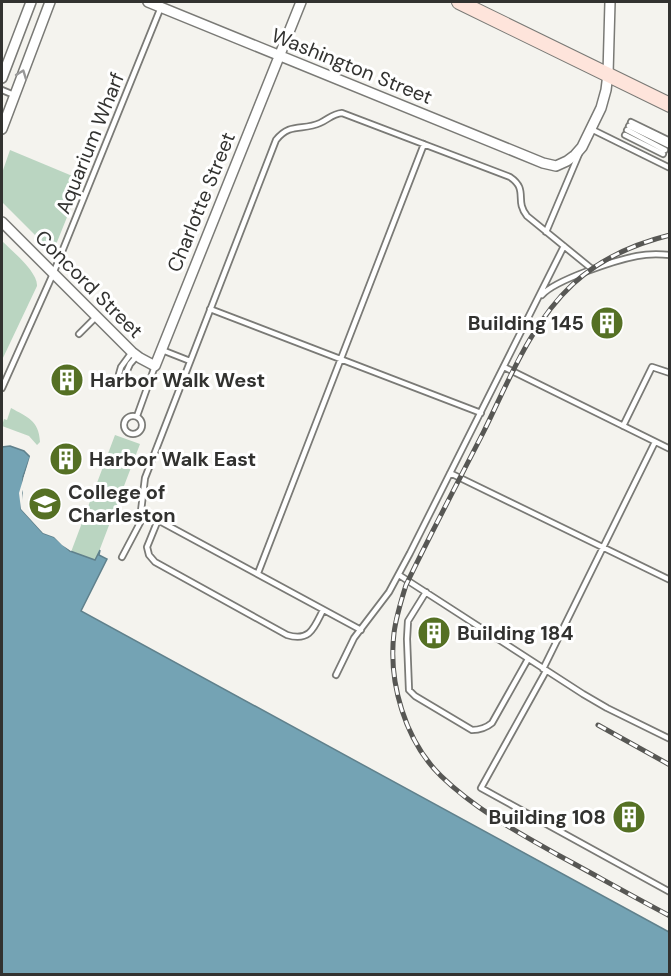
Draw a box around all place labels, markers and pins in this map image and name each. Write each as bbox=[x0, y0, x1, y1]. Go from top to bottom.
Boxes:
building icon: Building 145 bbox=[589, 305, 625, 341]
place label: Building 145 bbox=[468, 310, 584, 336]
building icon: Harbor Walk West bbox=[49, 362, 85, 398]
place label: Harbor Walk West bbox=[90, 367, 265, 393]
building icon: Harbor Walk East bbox=[48, 441, 84, 477]
place label: Harbor Walk East bbox=[89, 446, 256, 472]
place label: College of Charleston bbox=[68, 479, 176, 528]
school or university icon: College of Charleston bbox=[27, 486, 63, 522]
building icon: Building 184 bbox=[416, 615, 452, 651]
place label: Building 184 bbox=[457, 620, 573, 646]
building icon: Building 108 bbox=[611, 799, 647, 835]
place label: Building 108 bbox=[489, 804, 606, 830]

